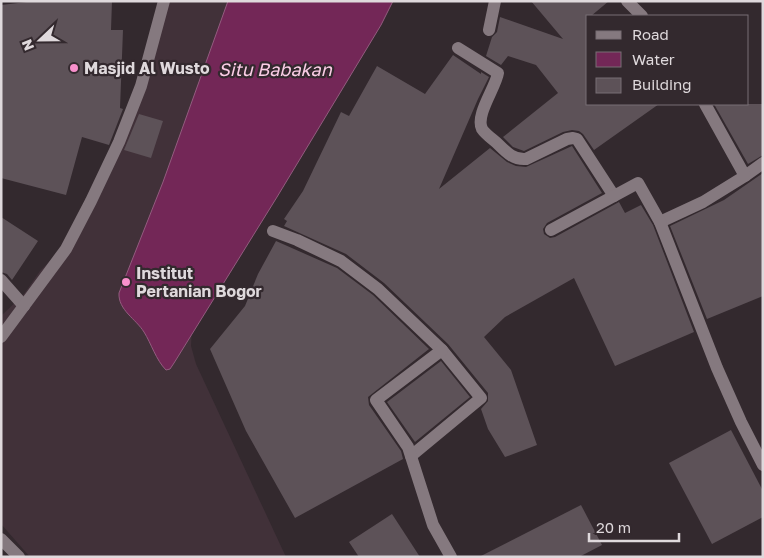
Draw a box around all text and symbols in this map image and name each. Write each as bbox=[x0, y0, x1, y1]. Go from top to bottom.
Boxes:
north arrow bbox=[15, 15, 65, 65]
legend bbox=[586, 15, 749, 105]
text: Road bbox=[632, 25, 669, 43]
text: N bbox=[18, 37, 37, 53]
text: Water bbox=[632, 50, 675, 68]
place label: Masjid Al Wusto bbox=[84, 58, 210, 78]
water label: Situ Babakan bbox=[218, 58, 333, 80]
marker: Masjid Al Wusto bbox=[68, 62, 80, 74]
text: Building bbox=[632, 75, 692, 93]
place label: Institut Pertanian Bogor bbox=[136, 263, 262, 301]
marker: Institut Pertanian Bogor bbox=[120, 276, 132, 288]
scale bar bbox=[589, 510, 679, 542]
text: 20 m bbox=[596, 518, 631, 536]

